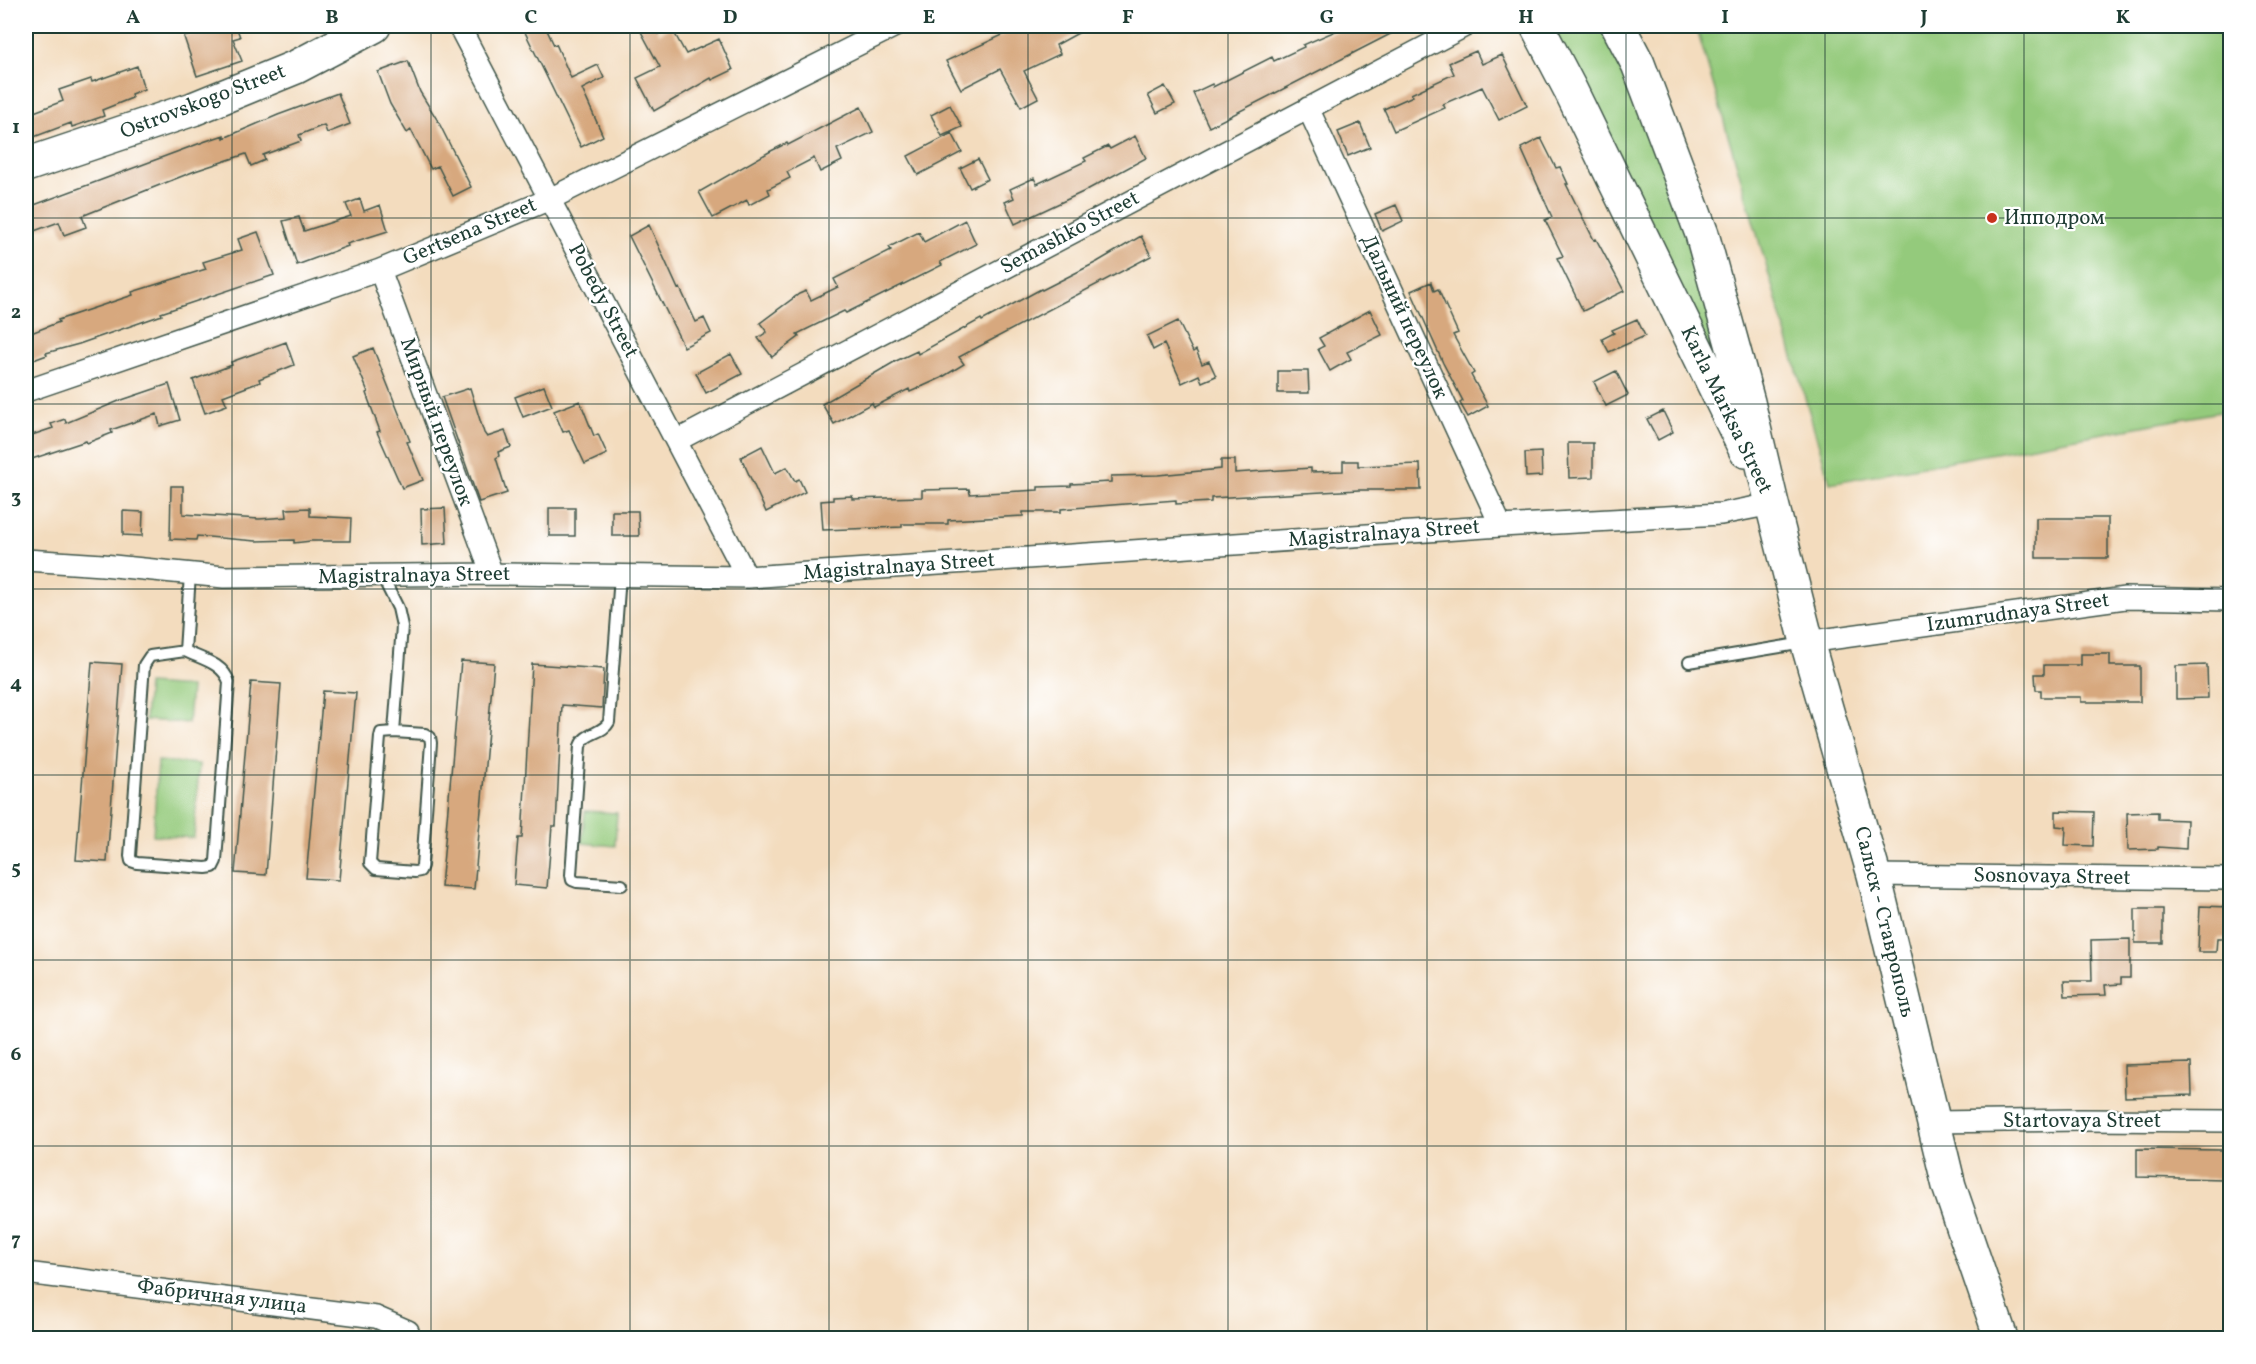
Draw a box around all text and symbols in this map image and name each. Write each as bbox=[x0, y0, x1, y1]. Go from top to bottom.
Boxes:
text: A bbox=[126, 4, 140, 32]
text: B bbox=[325, 4, 339, 32]
text: C bbox=[525, 4, 538, 32]
text: D bbox=[723, 4, 737, 32]
text: E bbox=[923, 4, 935, 32]
text: F bbox=[1122, 4, 1134, 32]
text: G bbox=[1320, 4, 1334, 32]
text: H bbox=[1518, 4, 1534, 32]
text: I bbox=[1721, 4, 1729, 32]
text: J bbox=[1919, 4, 1928, 32]
text: K bbox=[2116, 4, 2131, 32]
street label: Ostrovskogo Street bbox=[116, 57, 290, 147]
text: 1 bbox=[12, 114, 20, 142]
street label: Semashko Street bbox=[995, 184, 1145, 282]
street label: Gertsena Street bbox=[399, 191, 541, 273]
place label: Ипподром bbox=[2004, 204, 2105, 233]
marker: Ипподром bbox=[1985, 211, 1999, 225]
street label: Дальний переулок bbox=[1353, 230, 1455, 404]
street label: Pobedy Street bbox=[561, 239, 645, 363]
text: 2 bbox=[11, 299, 21, 327]
street label: Karla Marksa Street bbox=[1673, 321, 1779, 499]
street label: Мирный переулок bbox=[392, 334, 480, 510]
text: 3 bbox=[11, 484, 21, 512]
street label: Magistralnaya Street bbox=[1287, 513, 1481, 555]
street label: Magistralnaya Street bbox=[802, 546, 996, 588]
street label: Magistralnaya Street bbox=[318, 560, 510, 592]
street label: Izumrudnaya Street bbox=[1925, 586, 2111, 640]
text: 4 bbox=[10, 670, 22, 698]
street label: Сальск - Ставрополь bbox=[1846, 823, 1922, 1021]
text: 5 bbox=[11, 855, 21, 883]
street label: Sosnovaya Street bbox=[1973, 861, 2131, 893]
text: 6 bbox=[11, 1041, 22, 1069]
street label: Startovaya Street bbox=[2003, 1107, 2161, 1136]
text: 7 bbox=[11, 1226, 21, 1254]
street label: Фабричная улица bbox=[135, 1272, 309, 1322]

